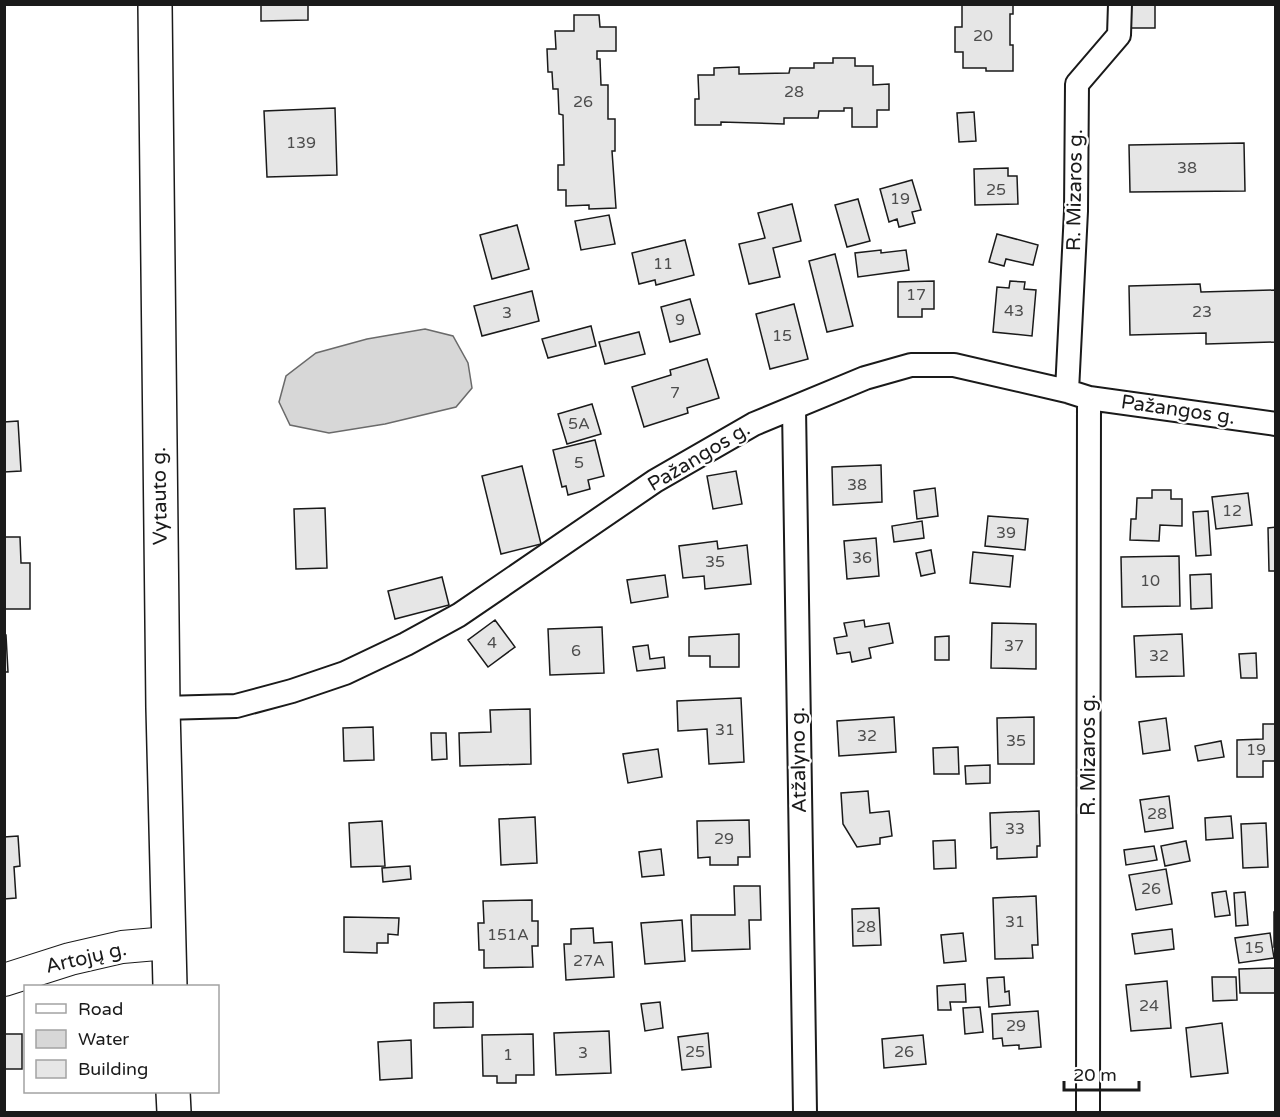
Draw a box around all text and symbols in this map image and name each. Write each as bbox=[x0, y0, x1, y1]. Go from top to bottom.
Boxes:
house number: 20 bbox=[973, 26, 993, 46]
house number: 28 bbox=[784, 82, 804, 102]
house number: 26 bbox=[573, 92, 593, 112]
street label: R. Mizaros g. bbox=[1062, 129, 1088, 251]
house number: 139 bbox=[286, 133, 316, 153]
house number: 38 bbox=[1177, 158, 1197, 178]
house number: 25 bbox=[986, 180, 1006, 200]
house number: 19 bbox=[890, 189, 910, 209]
house number: 11 bbox=[653, 254, 673, 274]
house number: 17 bbox=[906, 285, 926, 305]
house number: 43 bbox=[1004, 301, 1024, 321]
house number: 23 bbox=[1192, 302, 1212, 322]
house number: 3 bbox=[502, 303, 512, 323]
house number: 9 bbox=[675, 310, 685, 330]
house number: 15 bbox=[772, 326, 792, 346]
house number: 7 bbox=[670, 383, 680, 403]
street label: Pažangos g. bbox=[1119, 390, 1237, 430]
house number: 5A bbox=[568, 414, 590, 434]
street label: Pažangos g. bbox=[644, 417, 754, 497]
street label: Vytauto g. bbox=[147, 447, 173, 545]
house number: 5 bbox=[574, 453, 584, 473]
house number: 38 bbox=[847, 475, 867, 495]
house number: 12 bbox=[1222, 501, 1242, 521]
house number: 39 bbox=[996, 523, 1016, 543]
house number: 36 bbox=[852, 548, 872, 568]
house number: 35 bbox=[705, 552, 725, 572]
house number: 10 bbox=[1140, 571, 1160, 591]
house number: 4 bbox=[487, 633, 497, 653]
house number: 37 bbox=[1004, 636, 1024, 656]
house number: 6 bbox=[571, 641, 581, 661]
house number: 32 bbox=[1149, 646, 1169, 666]
street label: R. Mizaros g. bbox=[1077, 694, 1101, 816]
street label: Atžalyno g. bbox=[786, 707, 812, 813]
house number: 31 bbox=[715, 720, 735, 740]
house number: 32 bbox=[857, 726, 877, 746]
house number: 35 bbox=[1006, 731, 1026, 751]
house number: 19 bbox=[1246, 740, 1266, 760]
house number: 28 bbox=[1147, 804, 1167, 824]
house number: 33 bbox=[1005, 819, 1025, 839]
house number: 29 bbox=[714, 829, 734, 849]
house number: 26 bbox=[1141, 879, 1161, 899]
house number: 31 bbox=[1005, 912, 1025, 932]
house number: 28 bbox=[856, 917, 876, 937]
house number: 151A bbox=[487, 925, 529, 945]
street label: Artojų g. bbox=[43, 937, 129, 979]
house number: 15 bbox=[1244, 938, 1264, 958]
house number: 27A bbox=[573, 951, 605, 971]
legend bbox=[24, 985, 219, 1093]
house number: 24 bbox=[1139, 996, 1159, 1016]
text: Road bbox=[78, 998, 123, 1020]
house number: 29 bbox=[1006, 1016, 1026, 1036]
text: Water bbox=[78, 1028, 129, 1050]
house number: 25 bbox=[685, 1042, 705, 1062]
house number: 26 bbox=[894, 1042, 914, 1062]
house number: 3 bbox=[578, 1043, 588, 1063]
house number: 1 bbox=[503, 1045, 513, 1065]
scale bar bbox=[1064, 1054, 1139, 1092]
text: Building bbox=[78, 1058, 148, 1080]
text: 20 m bbox=[1073, 1064, 1117, 1086]

